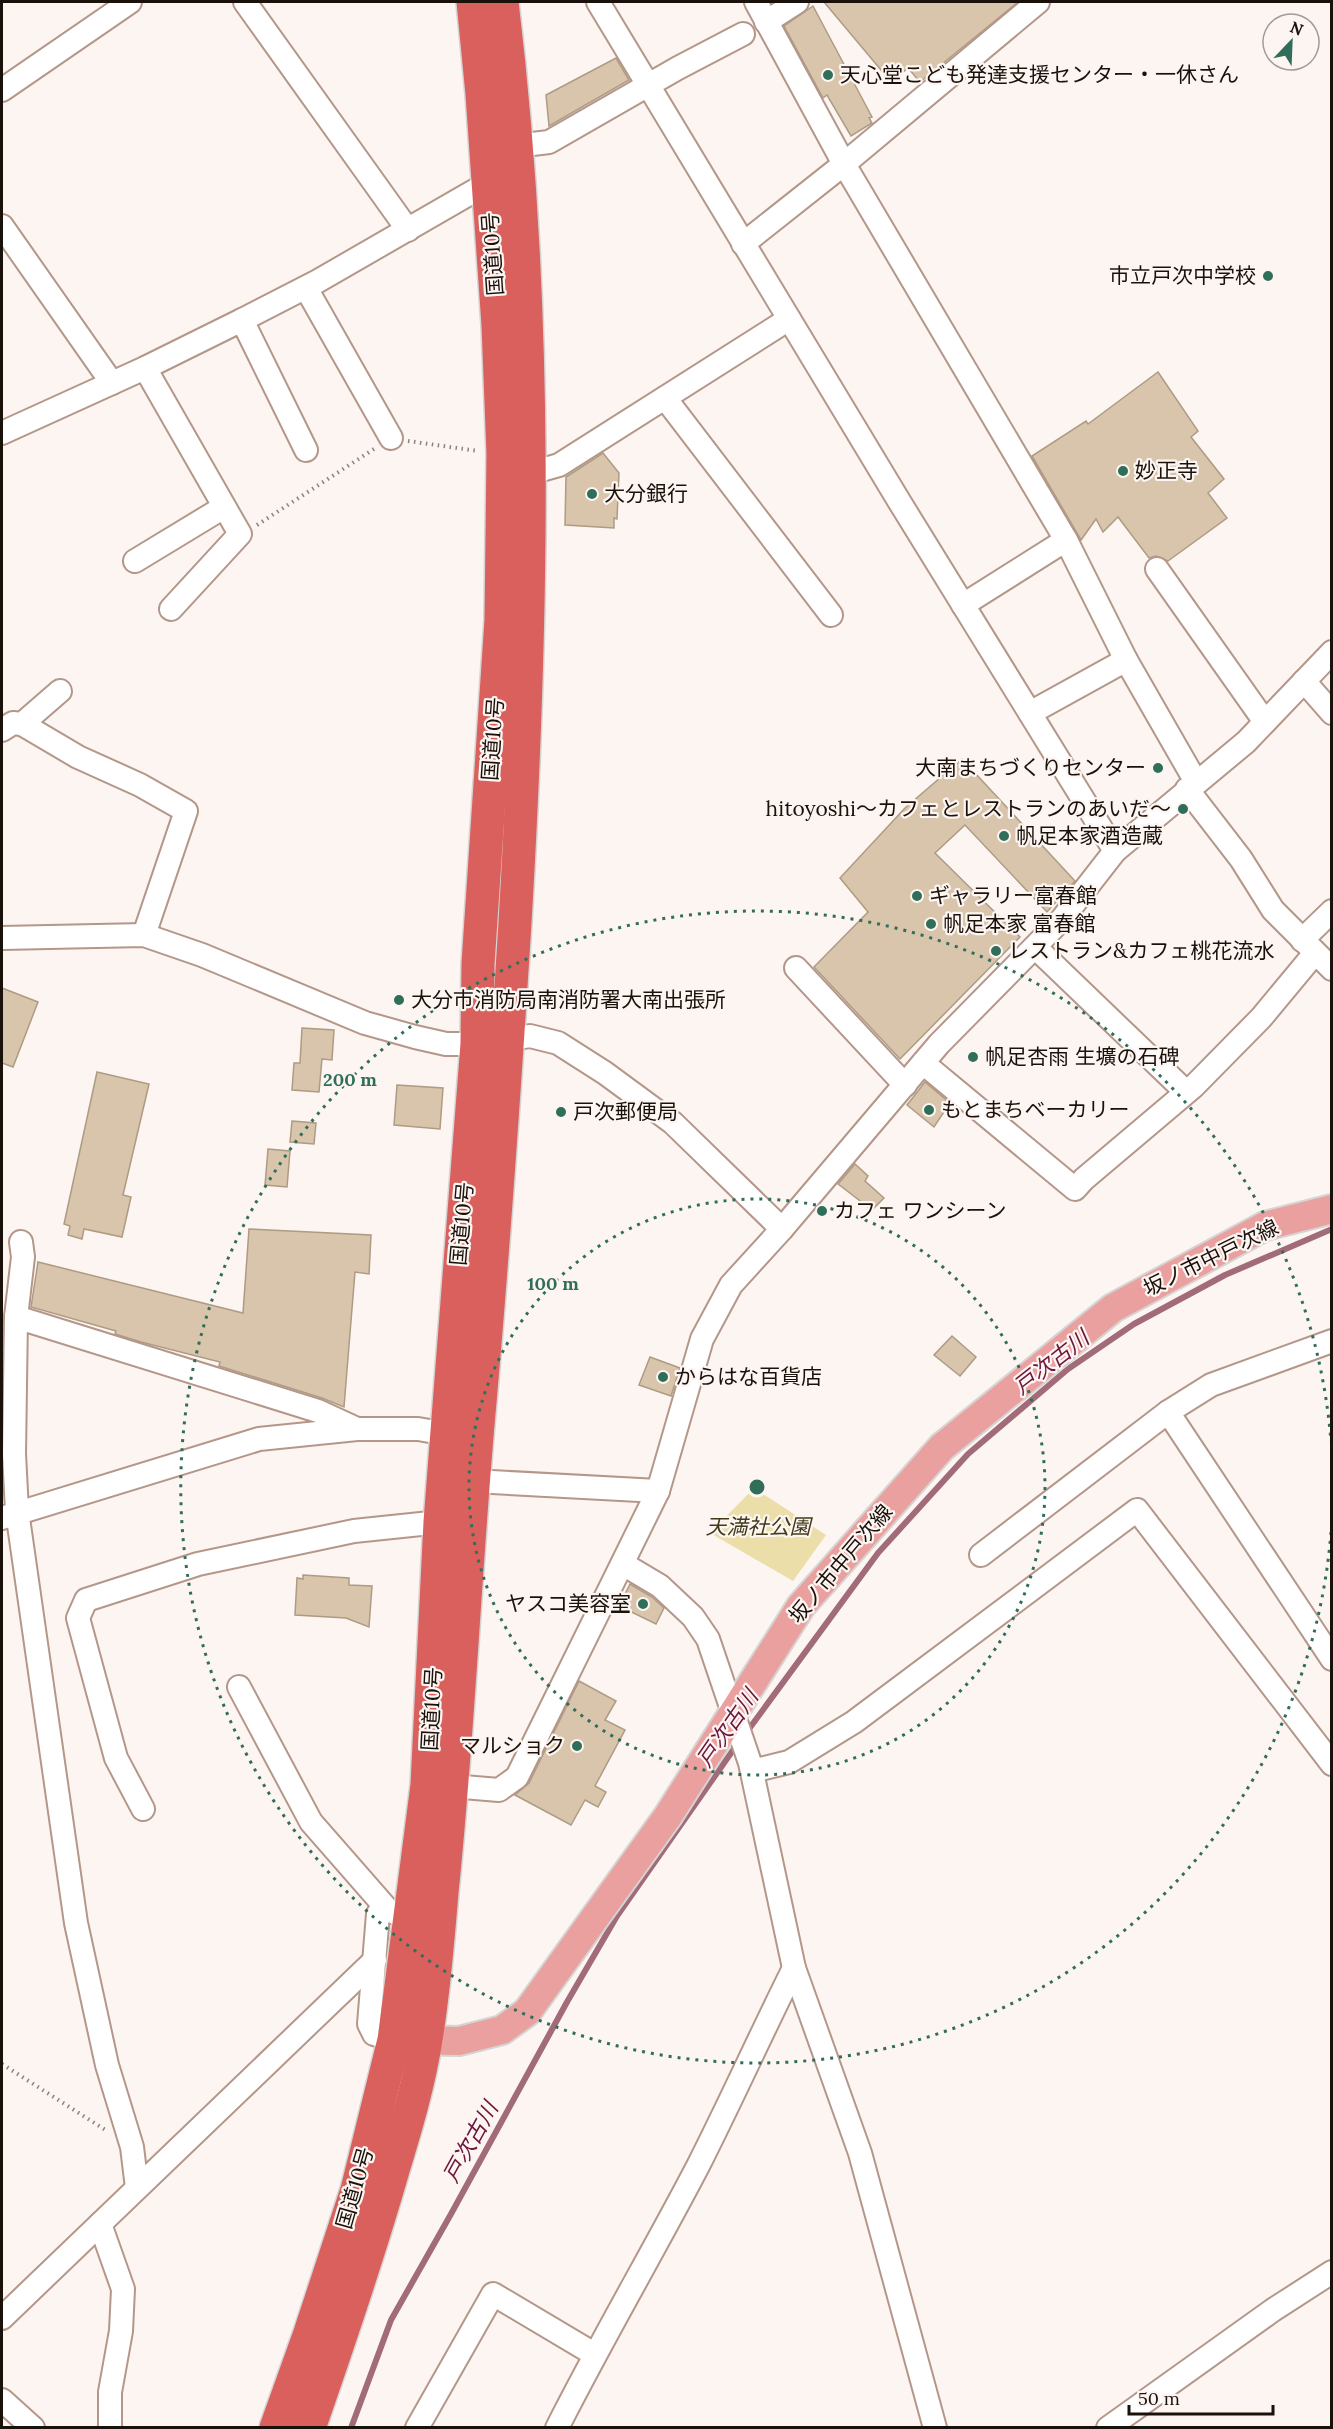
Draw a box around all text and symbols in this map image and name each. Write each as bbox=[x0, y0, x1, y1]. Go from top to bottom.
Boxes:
north arrow bbox=[1261, 12, 1321, 72]
text: N bbox=[1287, 17, 1306, 40]
place label: 天心堂こども発達支援センター・一休さん bbox=[840, 61, 1239, 88]
marker: 天心堂こども発達支援センター・一休さん bbox=[821, 68, 835, 82]
street label: 国道10号 bbox=[476, 211, 509, 297]
place label: 市立戸次中学校 bbox=[1109, 262, 1256, 289]
marker: 市立戸次中学校 bbox=[1261, 269, 1275, 283]
place label: 妙正寺 bbox=[1135, 457, 1198, 484]
marker: 妙正寺 bbox=[1116, 464, 1130, 478]
place label: 大分銀行 bbox=[604, 480, 688, 507]
marker: 大分銀行 bbox=[585, 487, 599, 501]
street label: 国道10号 bbox=[476, 696, 509, 782]
place label: 大南まちづくりセンター bbox=[915, 754, 1146, 781]
marker: 大南まちづくりセンター bbox=[1151, 761, 1165, 775]
place label: hitoyoshi～カフェとレストランのあいだ～ bbox=[766, 795, 1171, 822]
marker: hitoyoshi～カフェとレストランのあいだ～ bbox=[1176, 802, 1190, 816]
place label: 帆足本家酒造蔵 bbox=[1016, 822, 1163, 849]
marker: 帆足本家酒造蔵 bbox=[997, 829, 1011, 843]
place label: ギャラリー富春館 bbox=[929, 882, 1097, 909]
marker: ギャラリー富春館 bbox=[910, 889, 924, 903]
place label: 帆足本家 富春館 bbox=[943, 910, 1096, 937]
marker: 帆足本家 富春館 bbox=[924, 917, 938, 931]
place label: レストラン&カフェ桃花流水 bbox=[1008, 937, 1275, 964]
marker: レストラン&カフェ桃花流水 bbox=[989, 944, 1003, 958]
place label: 大分市消防局南消防署大南出張所 bbox=[411, 986, 726, 1013]
marker: 大分市消防局南消防署大南出張所 bbox=[392, 993, 406, 1007]
place label: 帆足杏雨 生壙の石碑 bbox=[985, 1043, 1180, 1070]
marker: 帆足杏雨 生壙の石碑 bbox=[966, 1050, 980, 1064]
text: 200 m bbox=[323, 1068, 377, 1091]
place label: もとまちベーカリー bbox=[941, 1096, 1130, 1123]
place label: 戸次郵便局 bbox=[573, 1098, 678, 1125]
marker: もとまちベーカリー bbox=[922, 1103, 936, 1117]
marker: 戸次郵便局 bbox=[554, 1105, 568, 1119]
street label: 国道10号 bbox=[444, 1181, 479, 1267]
place label: カフェ ワンシーン bbox=[834, 1197, 1006, 1224]
marker: カフェ ワンシーン bbox=[815, 1204, 829, 1218]
street label: 坂ノ市中戸次線 bbox=[1139, 1213, 1283, 1302]
text: 100 m bbox=[527, 1272, 579, 1295]
water label: 戸次古川 bbox=[1008, 1323, 1096, 1400]
place label: からはな百貨店 bbox=[675, 1363, 822, 1390]
marker: からはな百貨店 bbox=[656, 1370, 670, 1384]
centre of rings bbox=[747, 1477, 767, 1497]
street label: 坂ノ市中戸次線 bbox=[783, 1499, 898, 1629]
park label: 天満社公園 bbox=[706, 1513, 813, 1540]
place label: ヤスコ美容室 bbox=[505, 1590, 631, 1617]
marker: ヤスコ美容室 bbox=[636, 1597, 650, 1611]
street label: 国道10号 bbox=[416, 1666, 447, 1751]
water label: 戸次古川 bbox=[690, 1682, 765, 1772]
place label: マルショク bbox=[460, 1732, 565, 1759]
marker: マルショク bbox=[570, 1739, 584, 1753]
water label: 戸次古川 bbox=[436, 2095, 505, 2187]
street label: 国道10号 bbox=[330, 2144, 379, 2232]
scale bar bbox=[1129, 2378, 1273, 2416]
text: 50 m bbox=[1138, 2387, 1180, 2410]

